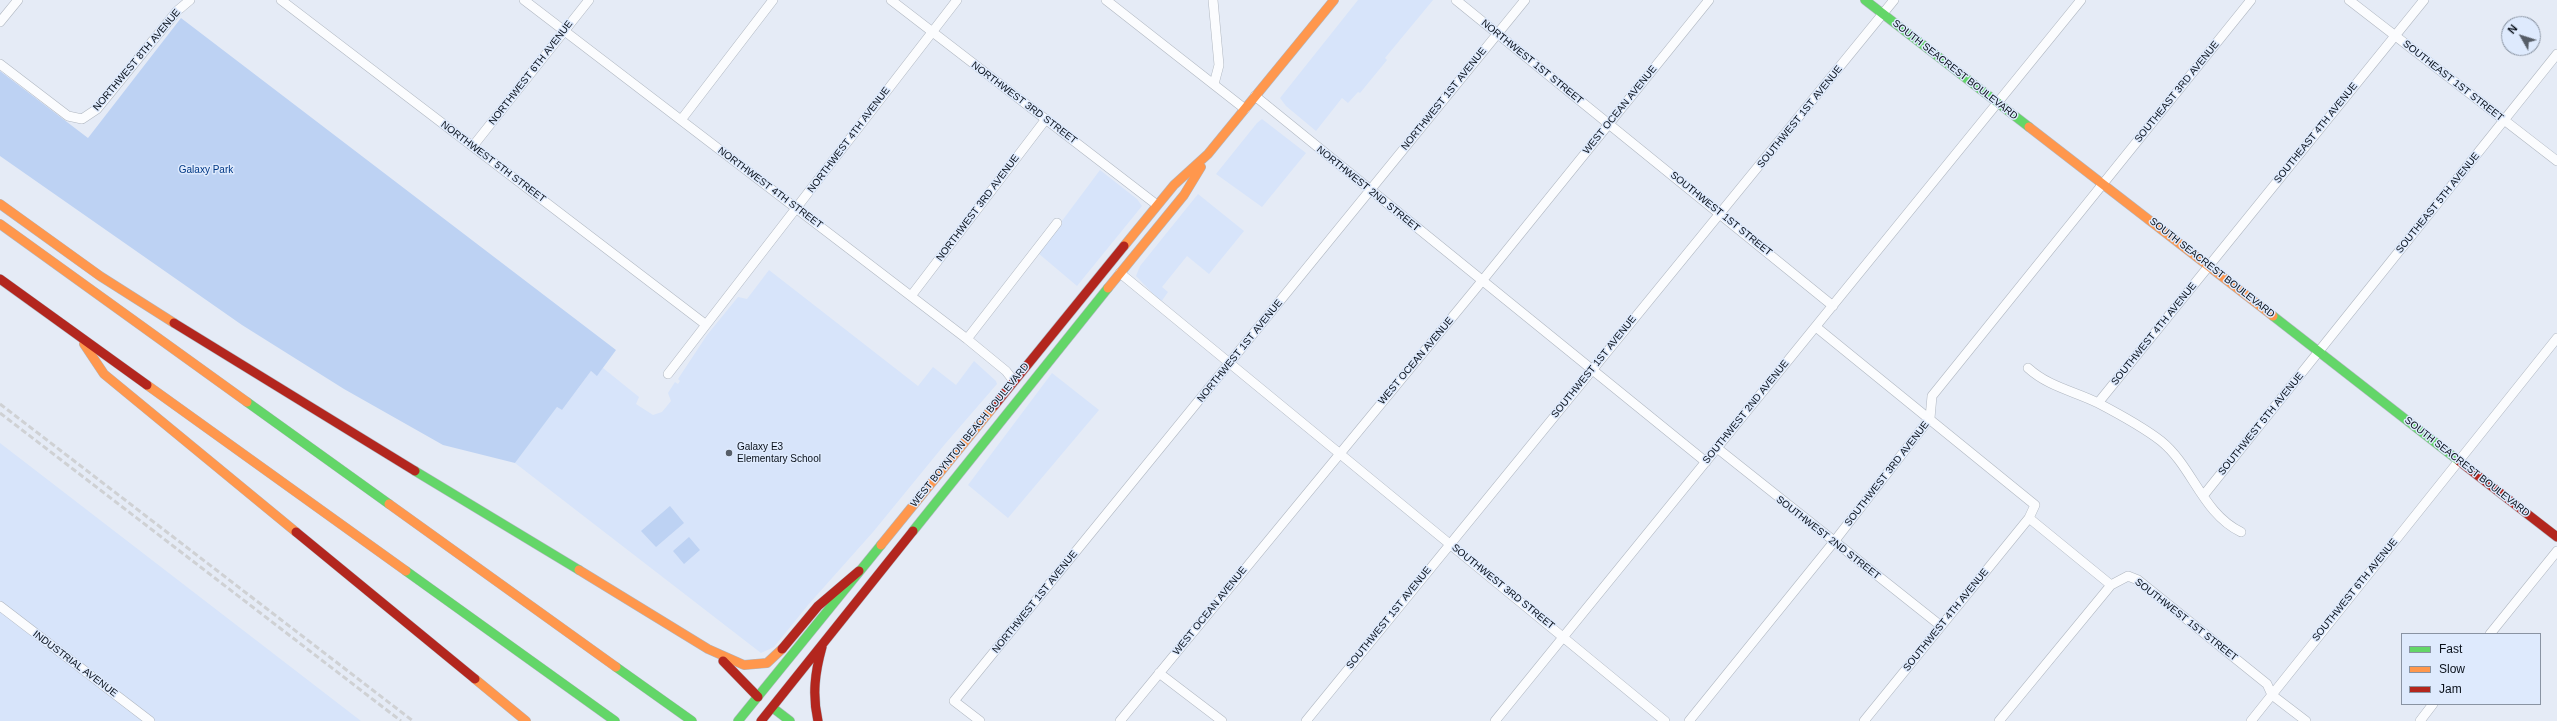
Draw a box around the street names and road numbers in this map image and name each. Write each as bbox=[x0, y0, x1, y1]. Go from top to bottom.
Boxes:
street label: NORTHWEST 8TH AVENUE bbox=[91, 7, 183, 113]
street label: NORTHWEST 1ST STREET bbox=[1479, 17, 1585, 107]
street label: SOUTH SEACREST BOULEVARD bbox=[1890, 17, 2020, 123]
street label: NORTHWEST 6TH AVENUE bbox=[487, 18, 575, 128]
street label: SOUTHEAST 1ST STREET bbox=[2400, 38, 2506, 124]
street label: SOUTHEAST 3RD AVENUE bbox=[2132, 39, 2222, 145]
street label: NORTHWEST 1ST AVENUE bbox=[1399, 45, 1489, 153]
street label: NORTHWEST 3RD STREET bbox=[969, 59, 1079, 147]
street label: WEST OCEAN AVENUE bbox=[1581, 63, 1659, 157]
street label: SOUTHWEST 1ST AVENUE bbox=[1755, 63, 1845, 171]
street label: SOUTHEAST 4TH AVENUE bbox=[2272, 80, 2360, 186]
street label: NORTHWEST 4TH AVENUE bbox=[805, 85, 893, 195]
street label: NORTHWEST 5TH STREET bbox=[438, 119, 548, 205]
street label: NORTHWEST 2ND STREET bbox=[1314, 144, 1422, 234]
street label: NORTHWEST 4TH STREET bbox=[715, 145, 825, 231]
street label: SOUTHEAST 5TH AVENUE bbox=[2394, 150, 2482, 256]
street label: NORTHWEST 3RD AVENUE bbox=[934, 152, 1022, 264]
street label: SOUTHWEST 1ST STREET bbox=[1668, 169, 1774, 259]
street label: SOUTH SEACREST BOULEVARD bbox=[2147, 215, 2277, 321]
street label: SOUTHWEST 4TH AVENUE bbox=[2109, 280, 2199, 388]
street label: NORTHWEST 1ST AVENUE bbox=[1195, 297, 1285, 405]
street label: SOUTHWEST 1ST AVENUE bbox=[1549, 313, 1639, 421]
street label: WEST OCEAN AVENUE bbox=[1376, 315, 1456, 407]
street label: SOUTHWEST 2ND AVENUE bbox=[1700, 358, 1792, 466]
street label: WEST BOYNTON BEACH BOULEVARD bbox=[908, 361, 1032, 509]
street label: SOUTHWEST 5TH AVENUE bbox=[2216, 370, 2306, 478]
street label: SOUTH SEACREST BOULEVARD bbox=[2402, 414, 2532, 520]
street label: SOUTHWEST 3RD AVENUE bbox=[1842, 419, 1932, 529]
street label: SOUTHWEST 2ND STREET bbox=[1774, 494, 1882, 582]
street label: SOUTHWEST 6TH AVENUE bbox=[2310, 536, 2400, 644]
street label: SOUTHWEST 3RD STREET bbox=[1449, 542, 1557, 632]
street label: NORTHWEST 1ST AVENUE bbox=[990, 548, 1080, 656]
street label: WEST OCEAN AVENUE bbox=[1171, 564, 1249, 658]
street label: SOUTHWEST 1ST AVENUE bbox=[1344, 564, 1434, 672]
street label: SOUTHWEST 4TH AVENUE bbox=[1901, 566, 1991, 674]
street label: SOUTHWEST 1ST STREET bbox=[2132, 576, 2240, 664]
street label: INDUSTRIAL AVENUE bbox=[30, 628, 120, 700]

